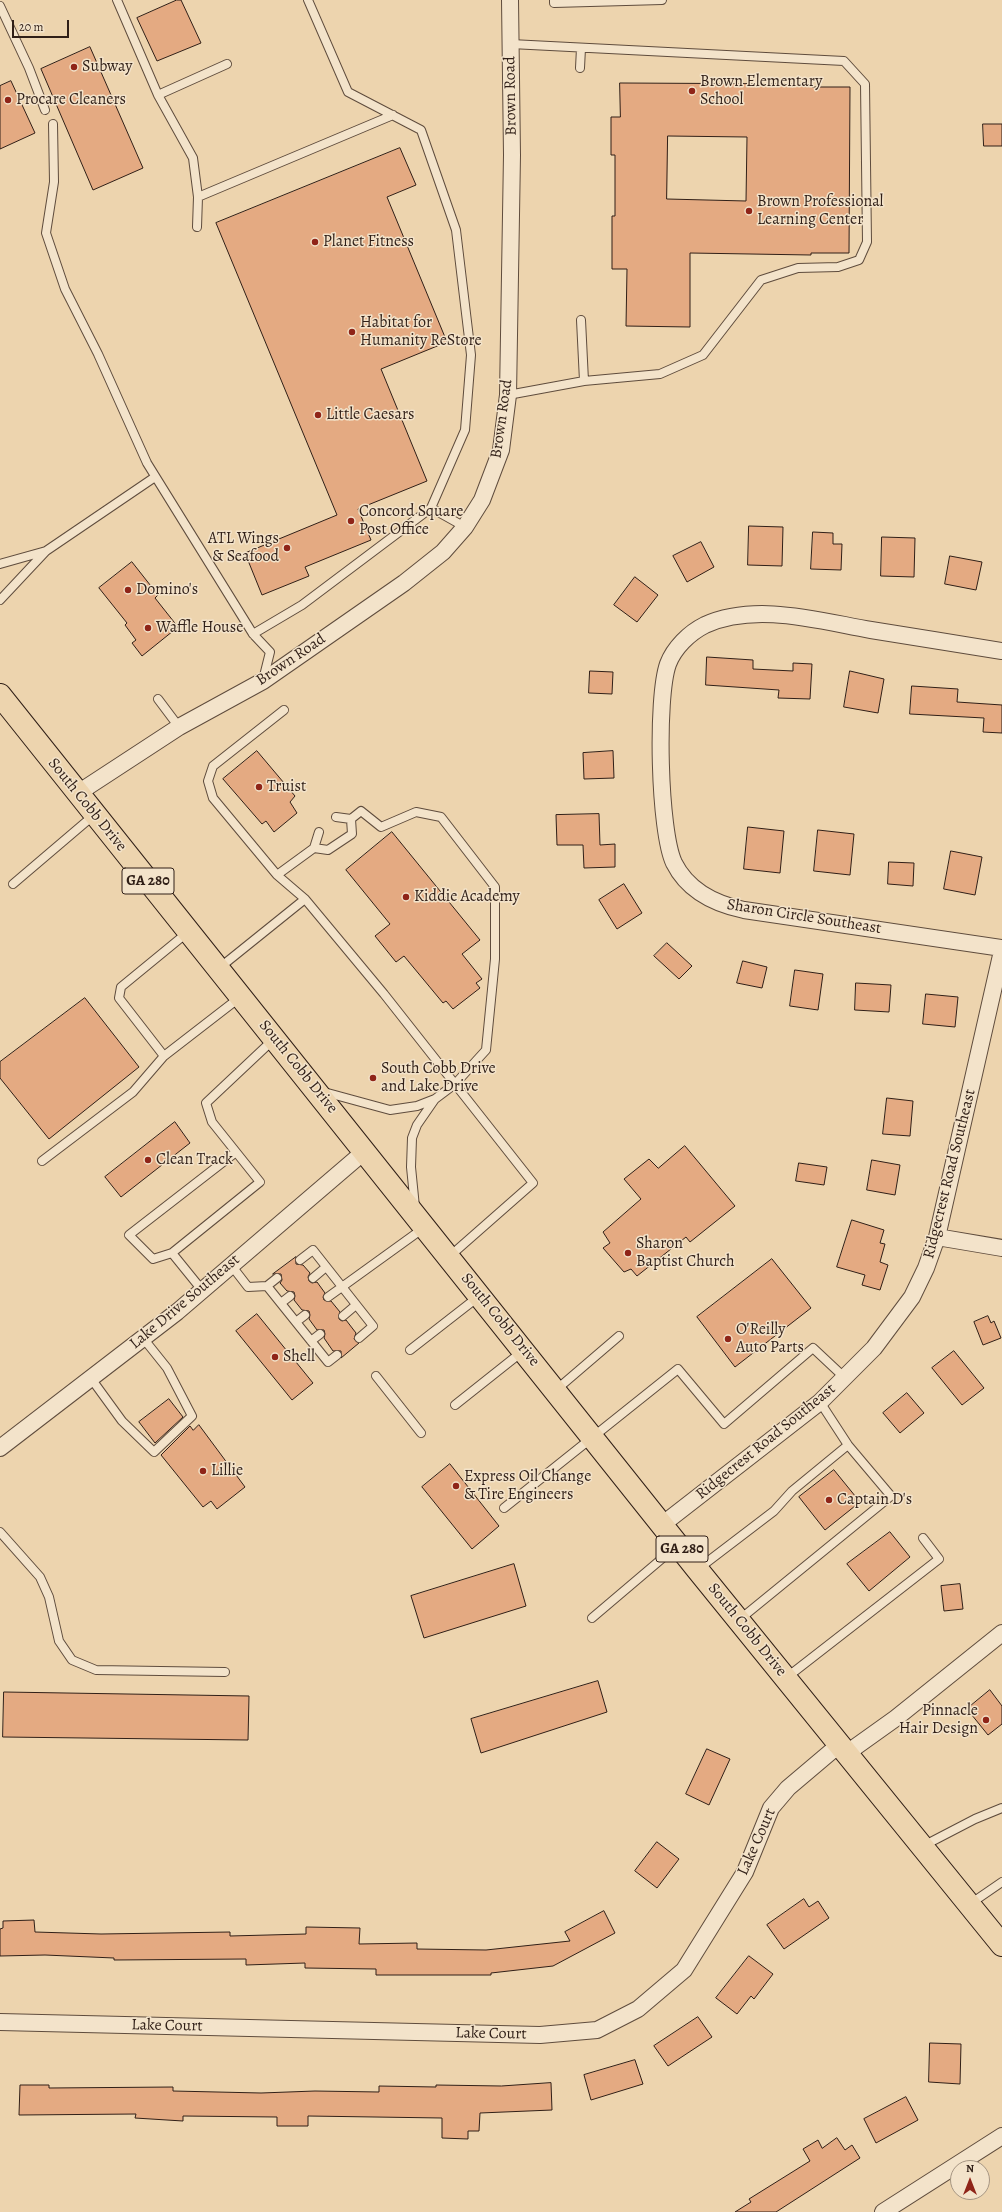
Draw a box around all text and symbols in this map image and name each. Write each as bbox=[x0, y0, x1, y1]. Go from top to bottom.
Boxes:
scale bar bbox=[14, 12, 71, 38]
text: 20 m bbox=[19, 19, 43, 35]
street label: Brown Road bbox=[501, 56, 521, 136]
place label: Subway bbox=[82, 57, 132, 77]
marker: Subway bbox=[69, 62, 79, 72]
place label: Brown Elementary School bbox=[700, 72, 822, 110]
marker: Brown Elementary School bbox=[687, 86, 697, 96]
place label: Procare Cleaners bbox=[16, 90, 126, 110]
marker: Procare Cleaners bbox=[3, 95, 13, 105]
place label: Brown Professional Learning Center bbox=[757, 192, 884, 230]
marker: Brown Professional Learning Center bbox=[744, 206, 754, 216]
place label: Planet Fitness bbox=[323, 232, 414, 252]
marker: Planet Fitness bbox=[310, 237, 320, 247]
place label: Habitat for Humanity ReStore bbox=[360, 313, 482, 351]
marker: Habitat for Humanity ReStore bbox=[347, 327, 357, 337]
street label: Brown Road bbox=[487, 378, 517, 460]
place label: Little Caesars bbox=[326, 405, 415, 425]
marker: Little Caesars bbox=[313, 410, 323, 420]
place label: Concord Square Post Office bbox=[359, 502, 463, 540]
marker: Concord Square Post Office bbox=[346, 516, 356, 526]
place label: ATL Wings & Seafood bbox=[208, 529, 279, 567]
marker: ATL Wings & Seafood bbox=[282, 543, 292, 553]
place label: Domino's bbox=[136, 580, 198, 600]
marker: Domino's bbox=[123, 585, 133, 595]
place label: Waffle House bbox=[156, 618, 243, 638]
marker: Waffle House bbox=[143, 623, 153, 633]
street label: Brown Road bbox=[253, 630, 329, 690]
street label: South Cobb Drive bbox=[43, 754, 131, 856]
place label: Truist bbox=[267, 777, 306, 797]
marker: Truist bbox=[254, 782, 264, 792]
road number: GA 280 bbox=[122, 868, 174, 894]
place label: Kiddie Academy bbox=[414, 887, 520, 907]
marker: Kiddie Academy bbox=[401, 892, 411, 902]
street label: Sharon Circle Southeast bbox=[725, 895, 883, 939]
street label: South Cobb Drive bbox=[254, 1016, 342, 1118]
place label: South Cobb Drive and Lake Drive bbox=[381, 1059, 496, 1097]
marker: South Cobb Drive and Lake Drive bbox=[368, 1073, 378, 1083]
street label: Ridgecrest Road Southeast bbox=[920, 1087, 980, 1261]
place label: Clean Track bbox=[156, 1150, 233, 1170]
marker: Clean Track bbox=[143, 1155, 153, 1165]
place label: Sharon Baptist Church bbox=[636, 1234, 735, 1272]
marker: Sharon Baptist Church bbox=[623, 1248, 633, 1258]
street label: Lake Drive Southeast bbox=[126, 1250, 244, 1354]
street label: South Cobb Drive bbox=[456, 1269, 544, 1371]
place label: O'Reilly Auto Parts bbox=[736, 1320, 804, 1358]
marker: O'Reilly Auto Parts bbox=[723, 1334, 733, 1344]
place label: Shell bbox=[283, 1347, 315, 1367]
marker: Shell bbox=[270, 1352, 280, 1362]
street label: Ridgecrest Road Southeast bbox=[692, 1380, 840, 1504]
place label: Lillie bbox=[211, 1461, 243, 1481]
marker: Lillie bbox=[198, 1466, 208, 1476]
place label: Express Oil Change & Tire Engineers bbox=[464, 1467, 591, 1505]
marker: Express Oil Change & Tire Engineers bbox=[451, 1481, 461, 1491]
place label: Captain D's bbox=[837, 1490, 912, 1510]
marker: Captain D's bbox=[824, 1495, 834, 1505]
road number: GA 280 bbox=[656, 1536, 708, 1562]
street label: South Cobb Drive bbox=[703, 1579, 791, 1681]
place label: Pinnacle Hair Design bbox=[899, 1701, 978, 1739]
marker: Pinnacle Hair Design bbox=[981, 1715, 991, 1725]
street label: Lake Court bbox=[734, 1806, 780, 1878]
street label: Lake Court bbox=[131, 2016, 203, 2036]
street label: Lake Court bbox=[455, 2024, 527, 2044]
north arrow bbox=[950, 2160, 990, 2200]
text: N bbox=[966, 2161, 974, 2176]

